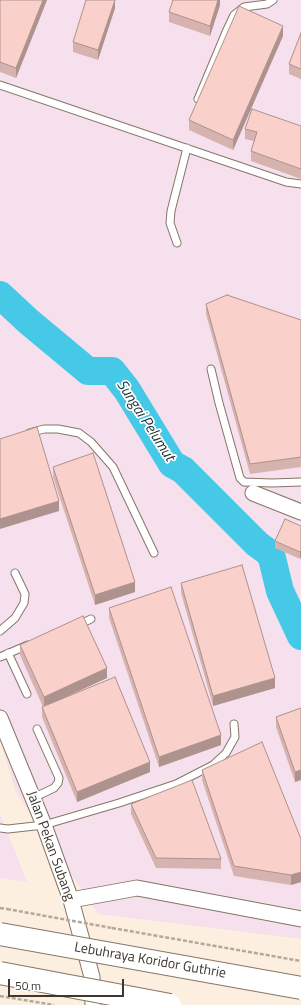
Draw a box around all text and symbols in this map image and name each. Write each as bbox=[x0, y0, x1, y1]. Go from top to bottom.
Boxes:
water label: Sungai Pelumut bbox=[112, 377, 178, 465]
street label: Jalan Pekan Subang bbox=[22, 789, 78, 903]
street label: Lebuhraya Koridor Guthrie bbox=[73, 939, 227, 983]
scale bar bbox=[10, 971, 126, 997]
text: 50 m bbox=[15, 976, 41, 995]

